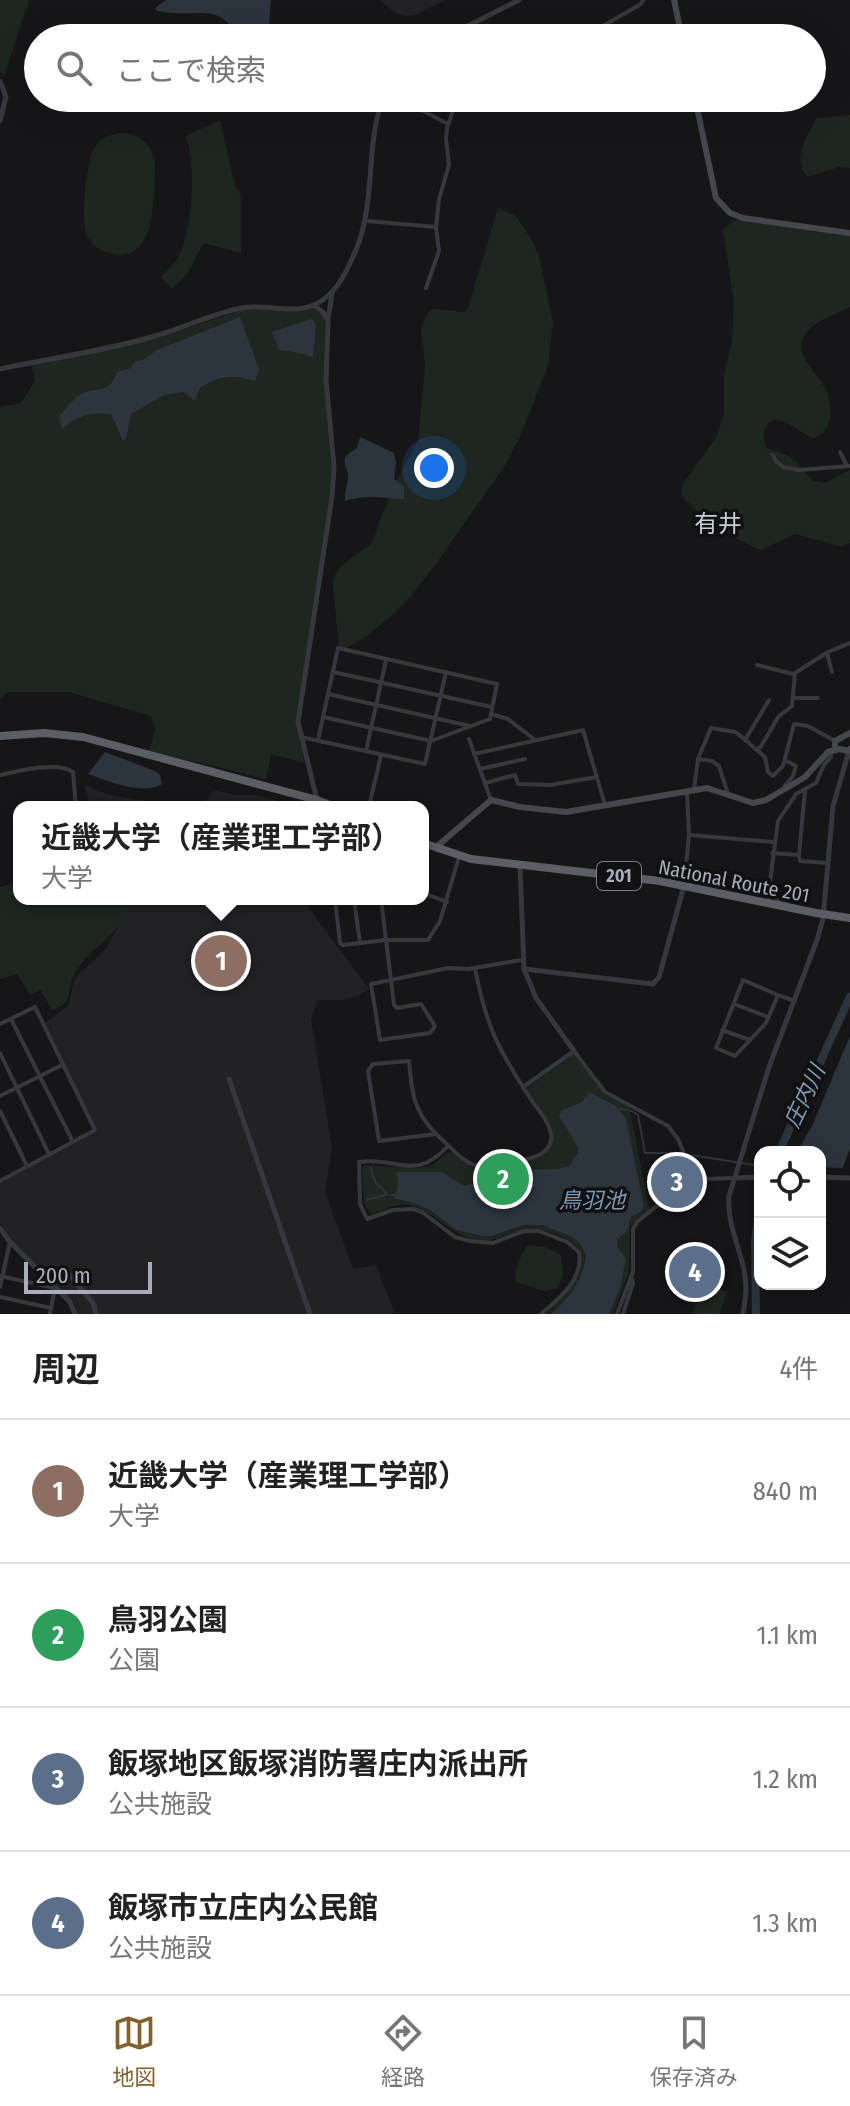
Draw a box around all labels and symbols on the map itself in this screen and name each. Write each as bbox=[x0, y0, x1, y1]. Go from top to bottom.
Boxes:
your location bbox=[414, 448, 454, 488]
district label: 有井 bbox=[694, 510, 742, 538]
street label: National Route 201 bbox=[657, 855, 811, 907]
road number: 201 bbox=[597, 862, 641, 890]
pin: 1 bbox=[195, 931, 247, 991]
water label: 庄内川 bbox=[778, 1059, 831, 1132]
pin: 2 bbox=[477, 1149, 529, 1209]
pin: 3 bbox=[651, 1152, 703, 1212]
water label: 鳥羽池 bbox=[559, 1187, 627, 1214]
pin: 4 bbox=[669, 1242, 721, 1302]
scale bar bbox=[24, 1258, 152, 1294]

